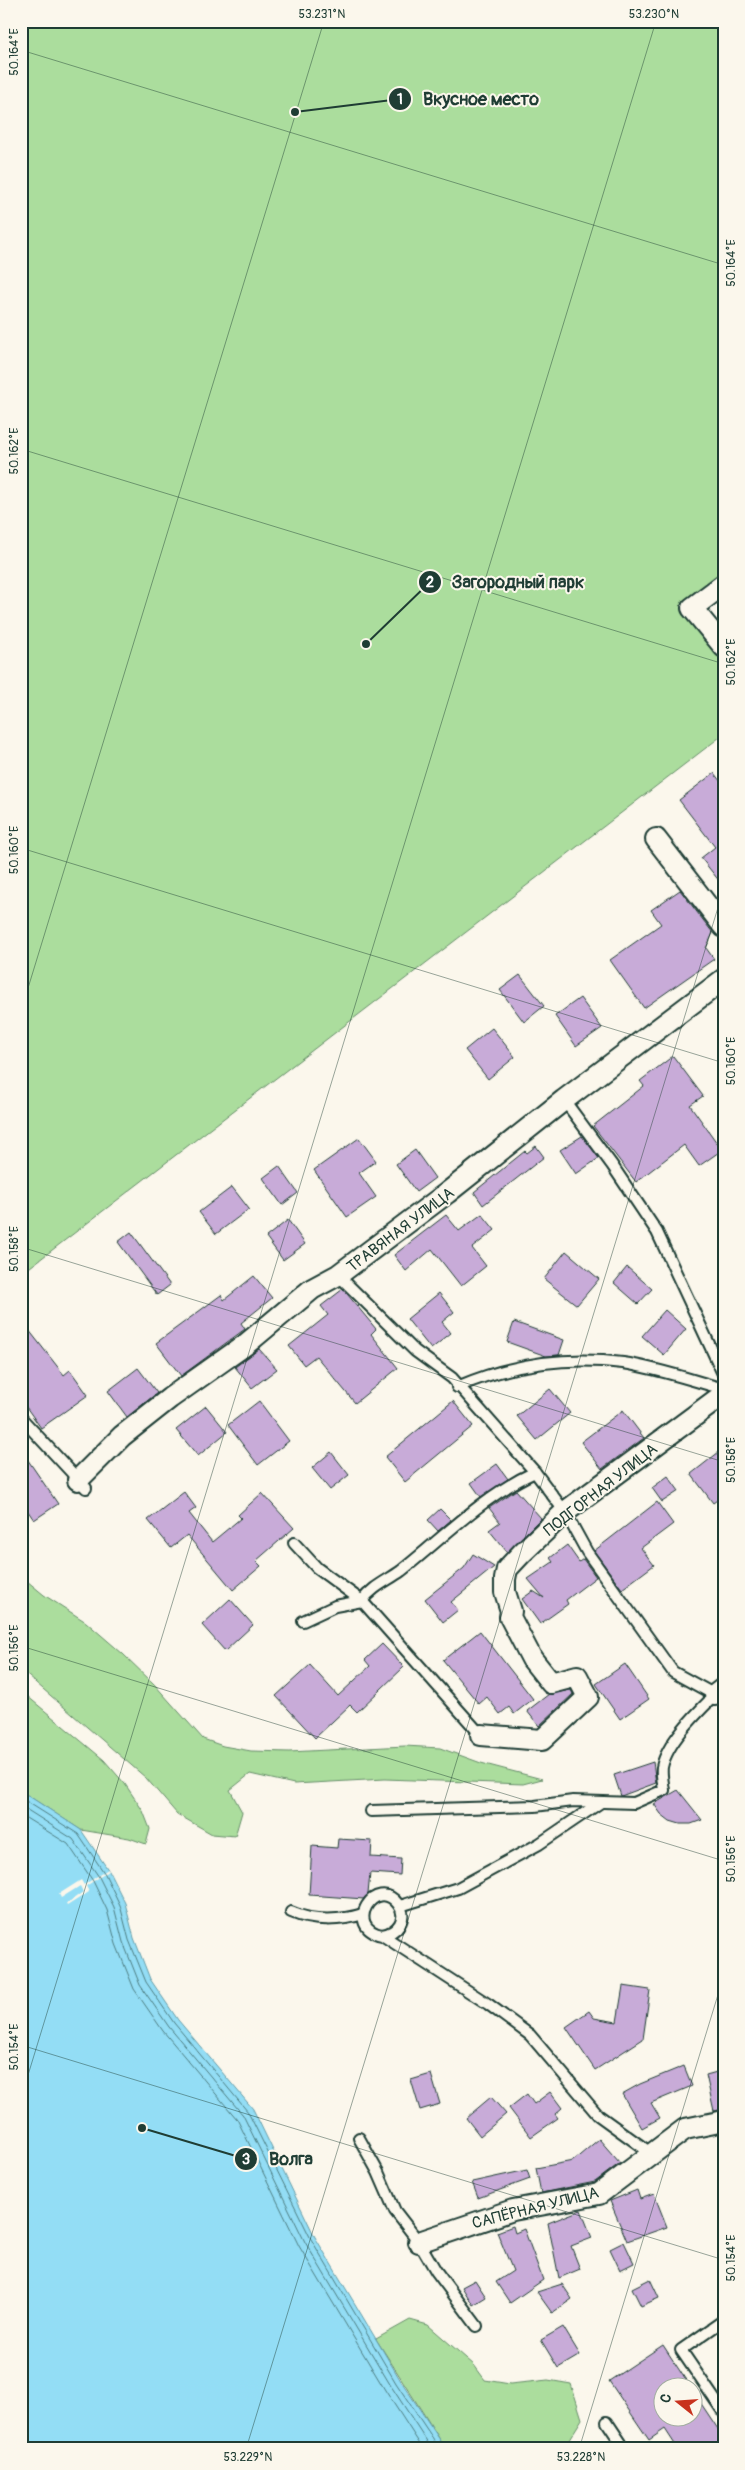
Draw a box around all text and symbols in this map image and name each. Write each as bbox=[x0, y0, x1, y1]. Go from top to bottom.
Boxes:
text: 53.231°N bbox=[299, 7, 345, 22]
text: 53.230°N bbox=[629, 7, 679, 22]
text: 50.164°E bbox=[7, 28, 22, 76]
callout: Вкусное место bbox=[388, 82, 549, 115]
text: Вкусное место bbox=[423, 88, 539, 111]
text: 1 bbox=[397, 90, 403, 109]
text: 50.164°E bbox=[724, 239, 739, 287]
text: 50.162°E bbox=[7, 427, 22, 475]
callout: Загородный парк bbox=[417, 565, 595, 598]
text: Загородный парк bbox=[452, 571, 584, 594]
text: 2 bbox=[426, 573, 434, 592]
text: 50.162°E bbox=[724, 638, 739, 686]
text: 50.160°E bbox=[7, 826, 22, 874]
text: 50.160°E bbox=[724, 1037, 739, 1085]
street label: ТРАВЯНАЯ УЛИЦА bbox=[343, 1183, 458, 1277]
text: 50.158°E bbox=[7, 1226, 22, 1272]
text: 50.158°E bbox=[724, 1437, 739, 1483]
street label: ПОДГОРНАЯ УЛИЦА bbox=[540, 1439, 662, 1540]
text: 50.156°E bbox=[7, 1624, 22, 1672]
text: 50.156°E bbox=[724, 1835, 739, 1883]
text: 50.154°E bbox=[7, 2024, 22, 2070]
callout: Волга bbox=[234, 2142, 323, 2175]
text: Волга bbox=[269, 2148, 314, 2171]
text: 3 bbox=[242, 2150, 250, 2169]
street label: САПЁРНАЯ УЛИЦА bbox=[470, 2183, 601, 2233]
text: 50.154°E bbox=[724, 2235, 739, 2281]
north arrow bbox=[652, 2378, 702, 2428]
text: С bbox=[657, 2391, 676, 2405]
text: 53.229°N bbox=[224, 2450, 272, 2465]
text: 53.228°N bbox=[557, 2450, 605, 2465]

